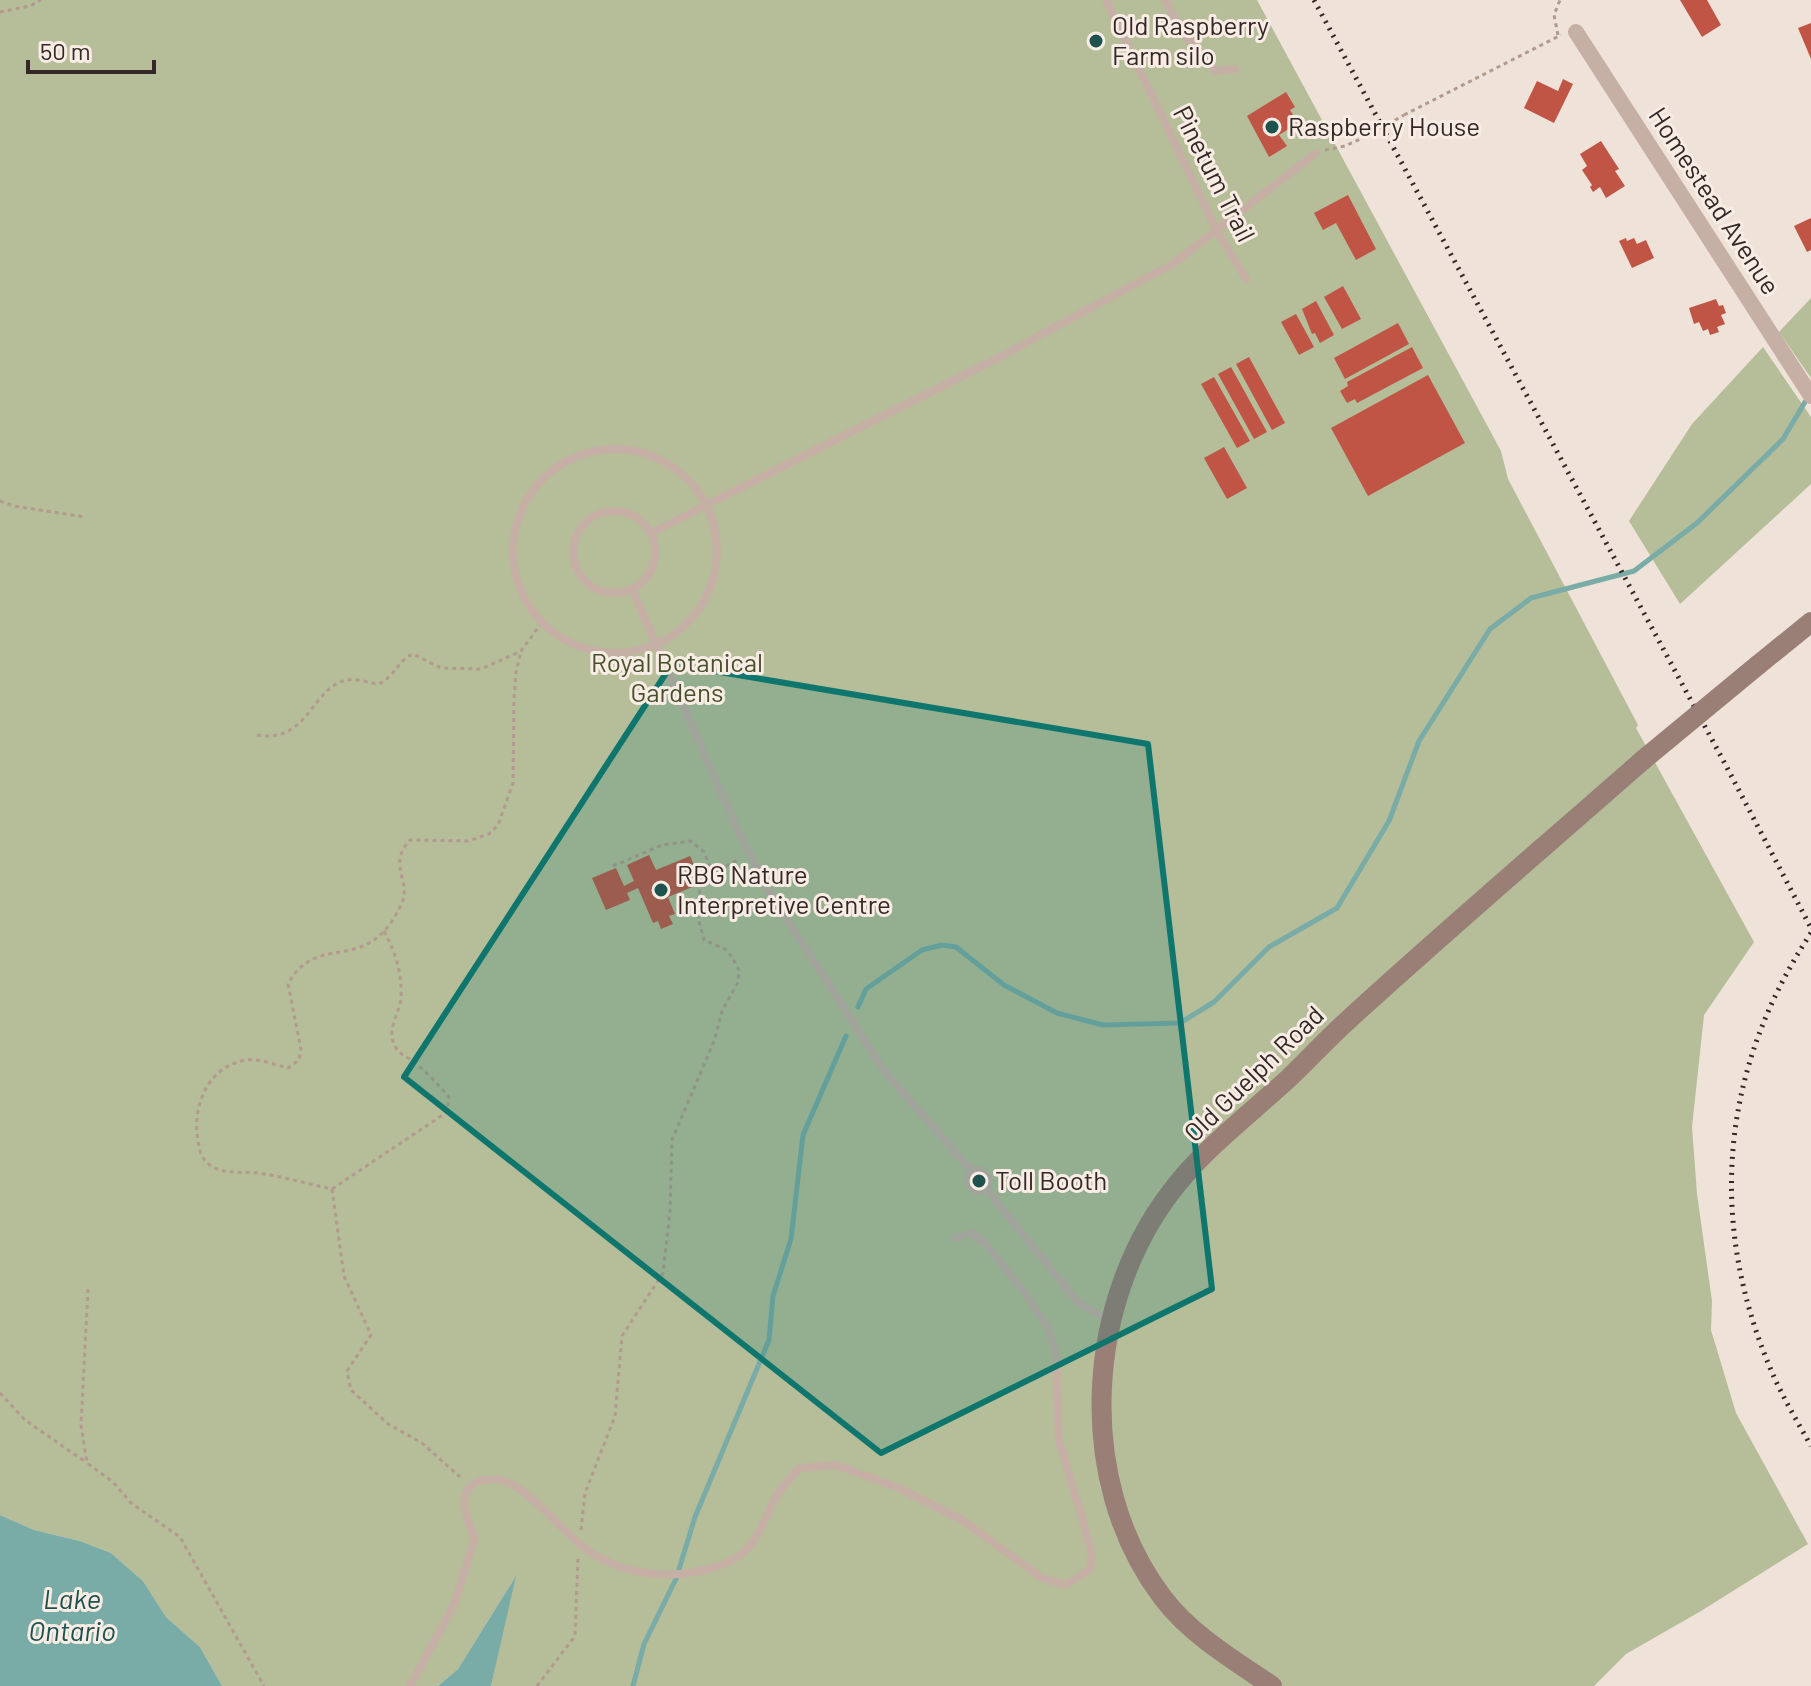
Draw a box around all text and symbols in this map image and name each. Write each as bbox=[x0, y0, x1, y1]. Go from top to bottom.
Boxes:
place label: Old Raspberry Farm silo bbox=[1112, 9, 1269, 70]
scale bar bbox=[28, 24, 154, 74]
marker: Old Raspberry Farm silo bbox=[1087, 32, 1105, 50]
text: 50 m bbox=[40, 36, 91, 65]
street label: Pinetum Trail bbox=[1168, 100, 1263, 246]
street label: Homestead Avenue bbox=[1643, 101, 1787, 300]
place label: Raspberry House bbox=[1288, 110, 1480, 141]
marker: Raspberry House bbox=[1263, 118, 1281, 136]
park label: Royal Botanical Gardens bbox=[591, 646, 763, 707]
place label: RBG Nature Interpretive Centre bbox=[677, 858, 891, 919]
marker: RBG Nature Interpretive Centre bbox=[652, 881, 670, 899]
street label: Old Guelph Road bbox=[1177, 998, 1329, 1147]
place label: Toll Booth bbox=[995, 1164, 1107, 1195]
marker: Toll Booth bbox=[970, 1172, 988, 1190]
water label: Lake Ontario bbox=[28, 1581, 116, 1647]

